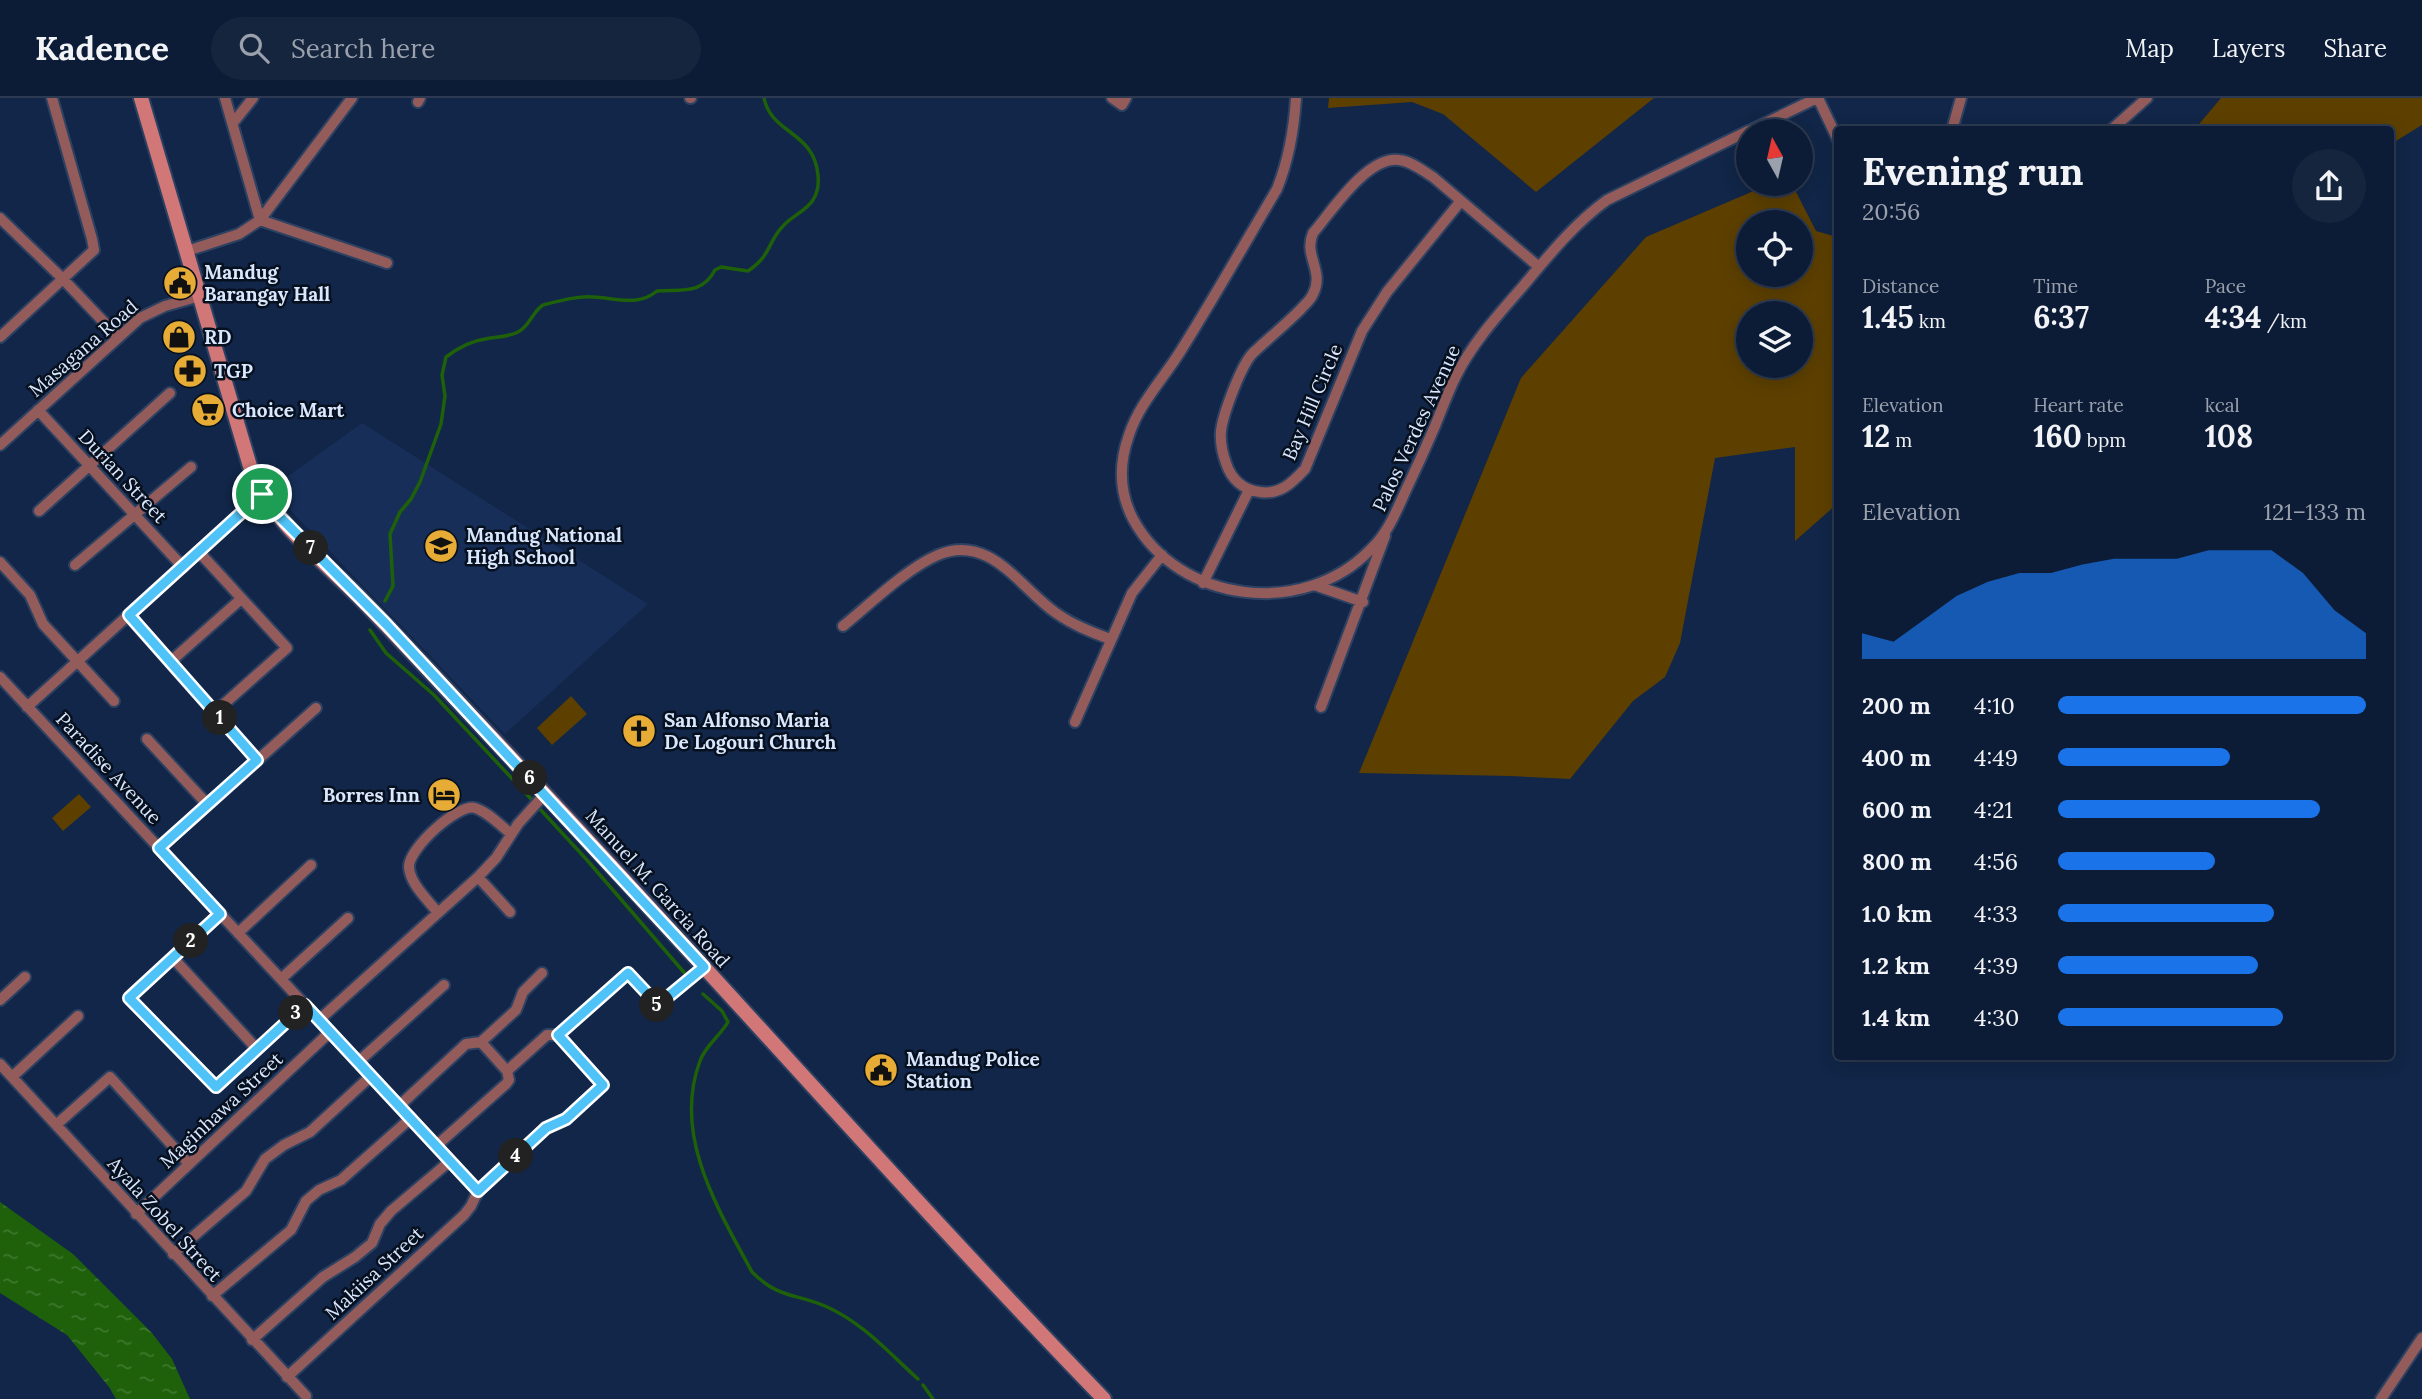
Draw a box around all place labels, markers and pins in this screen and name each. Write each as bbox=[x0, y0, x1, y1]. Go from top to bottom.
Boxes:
place label: Mandug Barangay Hall bbox=[204, 260, 330, 306]
public building icon: Mandug Barangay Hall bbox=[161, 264, 199, 302]
shop icon: RD bbox=[160, 318, 198, 356]
place label: RD bbox=[204, 325, 231, 349]
pharmacy icon: TGP bbox=[171, 352, 209, 390]
place label: TGP bbox=[214, 359, 253, 383]
supermarket icon: Choice Mart bbox=[189, 391, 227, 429]
place label: Choice Mart bbox=[232, 398, 345, 422]
pin bbox=[232, 464, 292, 524]
place label: Mandug National High School bbox=[466, 523, 622, 569]
school or university icon: Mandug National High School bbox=[422, 527, 460, 565]
pin: 7 bbox=[294, 531, 328, 566]
pin: 1 bbox=[202, 700, 238, 736]
place label: San Alfonso Maria De Logouri Church bbox=[664, 708, 836, 754]
church icon: San Alfonso Maria De Logouri Church bbox=[620, 712, 658, 750]
pin: 6 bbox=[512, 760, 548, 796]
hotel icon: Borres Inn bbox=[425, 776, 463, 814]
place label: Borres Inn bbox=[323, 783, 420, 807]
pin: 2 bbox=[174, 924, 208, 958]
pin: 5 bbox=[640, 988, 674, 1023]
pin: 3 bbox=[278, 996, 314, 1030]
place label: Mandug Police Station bbox=[906, 1047, 1040, 1093]
public building icon: Mandug Police Station bbox=[862, 1051, 900, 1089]
pin: 4 bbox=[498, 1138, 534, 1174]

